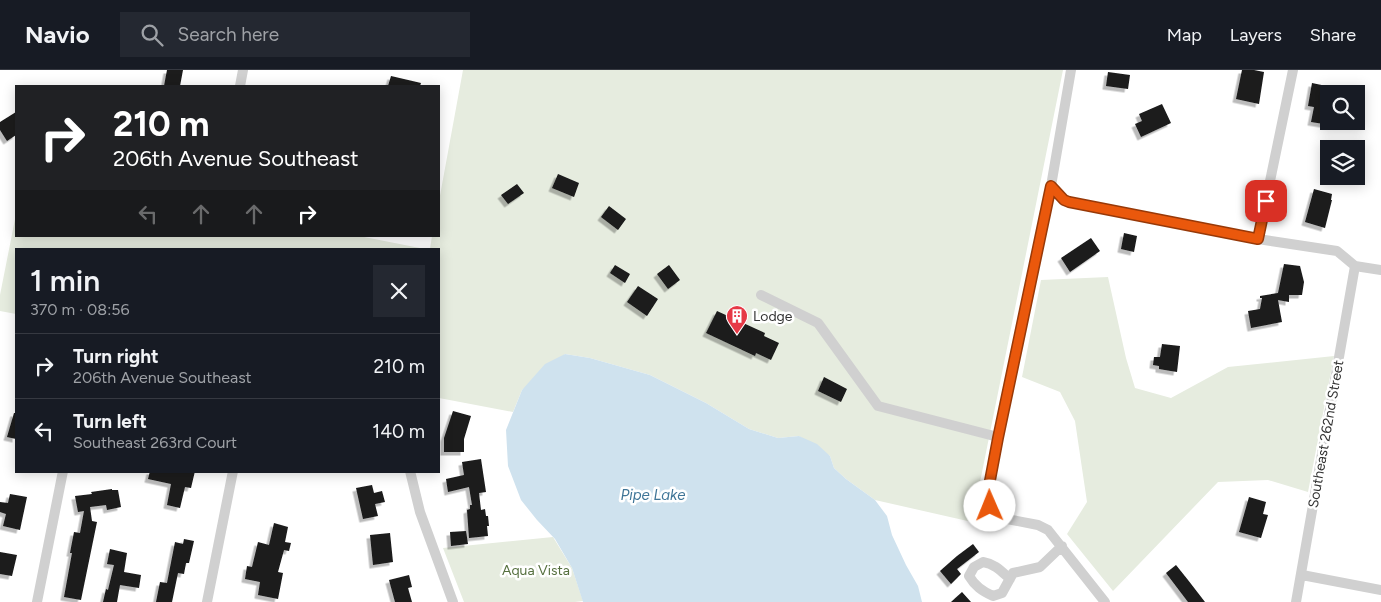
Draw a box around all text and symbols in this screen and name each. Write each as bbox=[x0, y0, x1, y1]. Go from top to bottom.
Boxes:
search box bbox=[120, 12, 470, 57]
text: Navio bbox=[25, 20, 90, 49]
icon: search bbox=[138, 21, 166, 49]
text: Search here bbox=[178, 23, 279, 46]
text: Map bbox=[1167, 24, 1202, 46]
text: Layers bbox=[1230, 24, 1282, 46]
text: Share bbox=[1310, 24, 1356, 46]
map controls bbox=[1320, 85, 1365, 185]
button: search bbox=[1320, 85, 1365, 130]
text: 210 m bbox=[113, 103, 210, 145]
icon: right bbox=[30, 105, 95, 170]
button: layers bbox=[1320, 140, 1365, 185]
text: 206th Avenue Southeast bbox=[113, 145, 359, 172]
pin bbox=[1245, 180, 1287, 222]
icon: arrive bbox=[1252, 187, 1280, 215]
icon: left bbox=[134, 200, 162, 228]
icon: ahead bbox=[187, 200, 215, 228]
icon: ahead bbox=[240, 200, 268, 228]
icon: right bbox=[293, 200, 321, 228]
text: 1 min bbox=[30, 262, 100, 299]
button: close bbox=[373, 265, 425, 317]
text: 370 m · 08:56 bbox=[30, 300, 129, 319]
building icon: Lodge bbox=[725, 304, 749, 335]
place label: Lodge bbox=[753, 308, 793, 325]
text: Turn right bbox=[73, 345, 159, 368]
icon: right bbox=[30, 352, 58, 380]
text: 210 m bbox=[373, 355, 425, 378]
street label: Southeast 262nd Street bbox=[1305, 359, 1347, 509]
text: 206th Avenue Southeast bbox=[73, 368, 252, 387]
text: Turn left bbox=[73, 410, 147, 433]
icon: left bbox=[30, 417, 58, 445]
text: 140 m bbox=[372, 420, 425, 443]
text: Southeast 263rd Court bbox=[73, 433, 237, 452]
position arrow bbox=[963, 479, 1015, 531]
water label: Pipe Lake bbox=[621, 486, 685, 504]
park label: Aqua Vista bbox=[502, 562, 570, 579]

